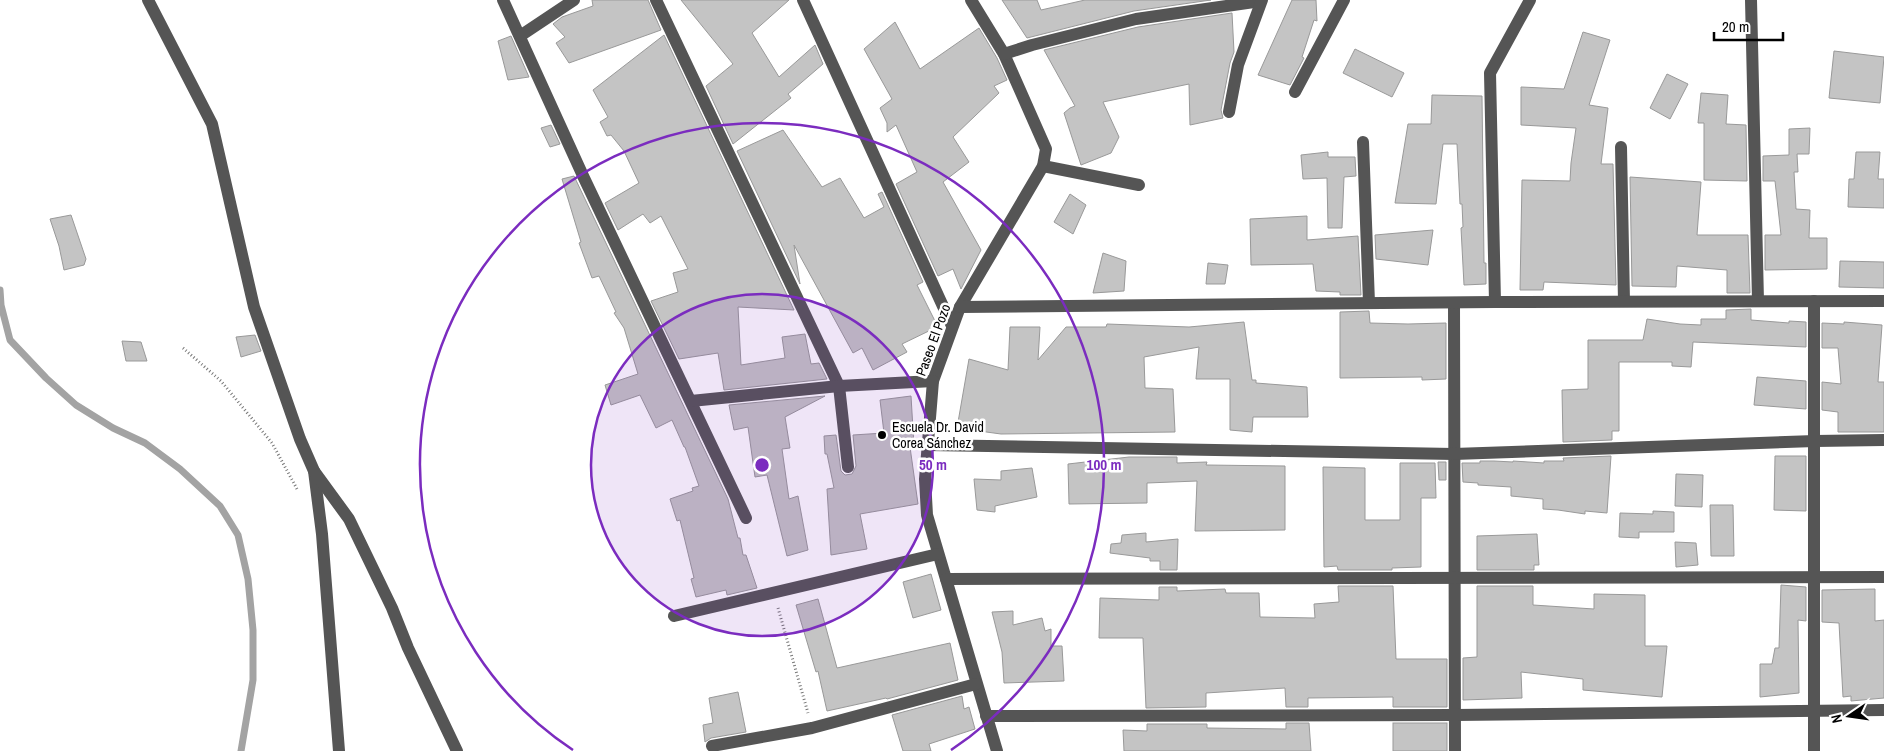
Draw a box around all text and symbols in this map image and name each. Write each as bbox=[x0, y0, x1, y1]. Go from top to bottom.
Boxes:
scale bar bbox=[1714, 10, 1783, 42]
text: 20 m bbox=[1722, 16, 1749, 37]
street label: Paseo El Pozo bbox=[912, 302, 954, 378]
place label: Escuela Dr. David Corea Sánchez bbox=[892, 418, 984, 452]
marker: Escuela Dr. David Corea Sánchez bbox=[876, 429, 888, 441]
text: 50 m bbox=[919, 454, 947, 475]
text: 100 m bbox=[1087, 454, 1121, 475]
centre of rings bbox=[753, 456, 771, 474]
north arrow bbox=[1824, 691, 1874, 741]
text: N bbox=[1827, 713, 1846, 725]

